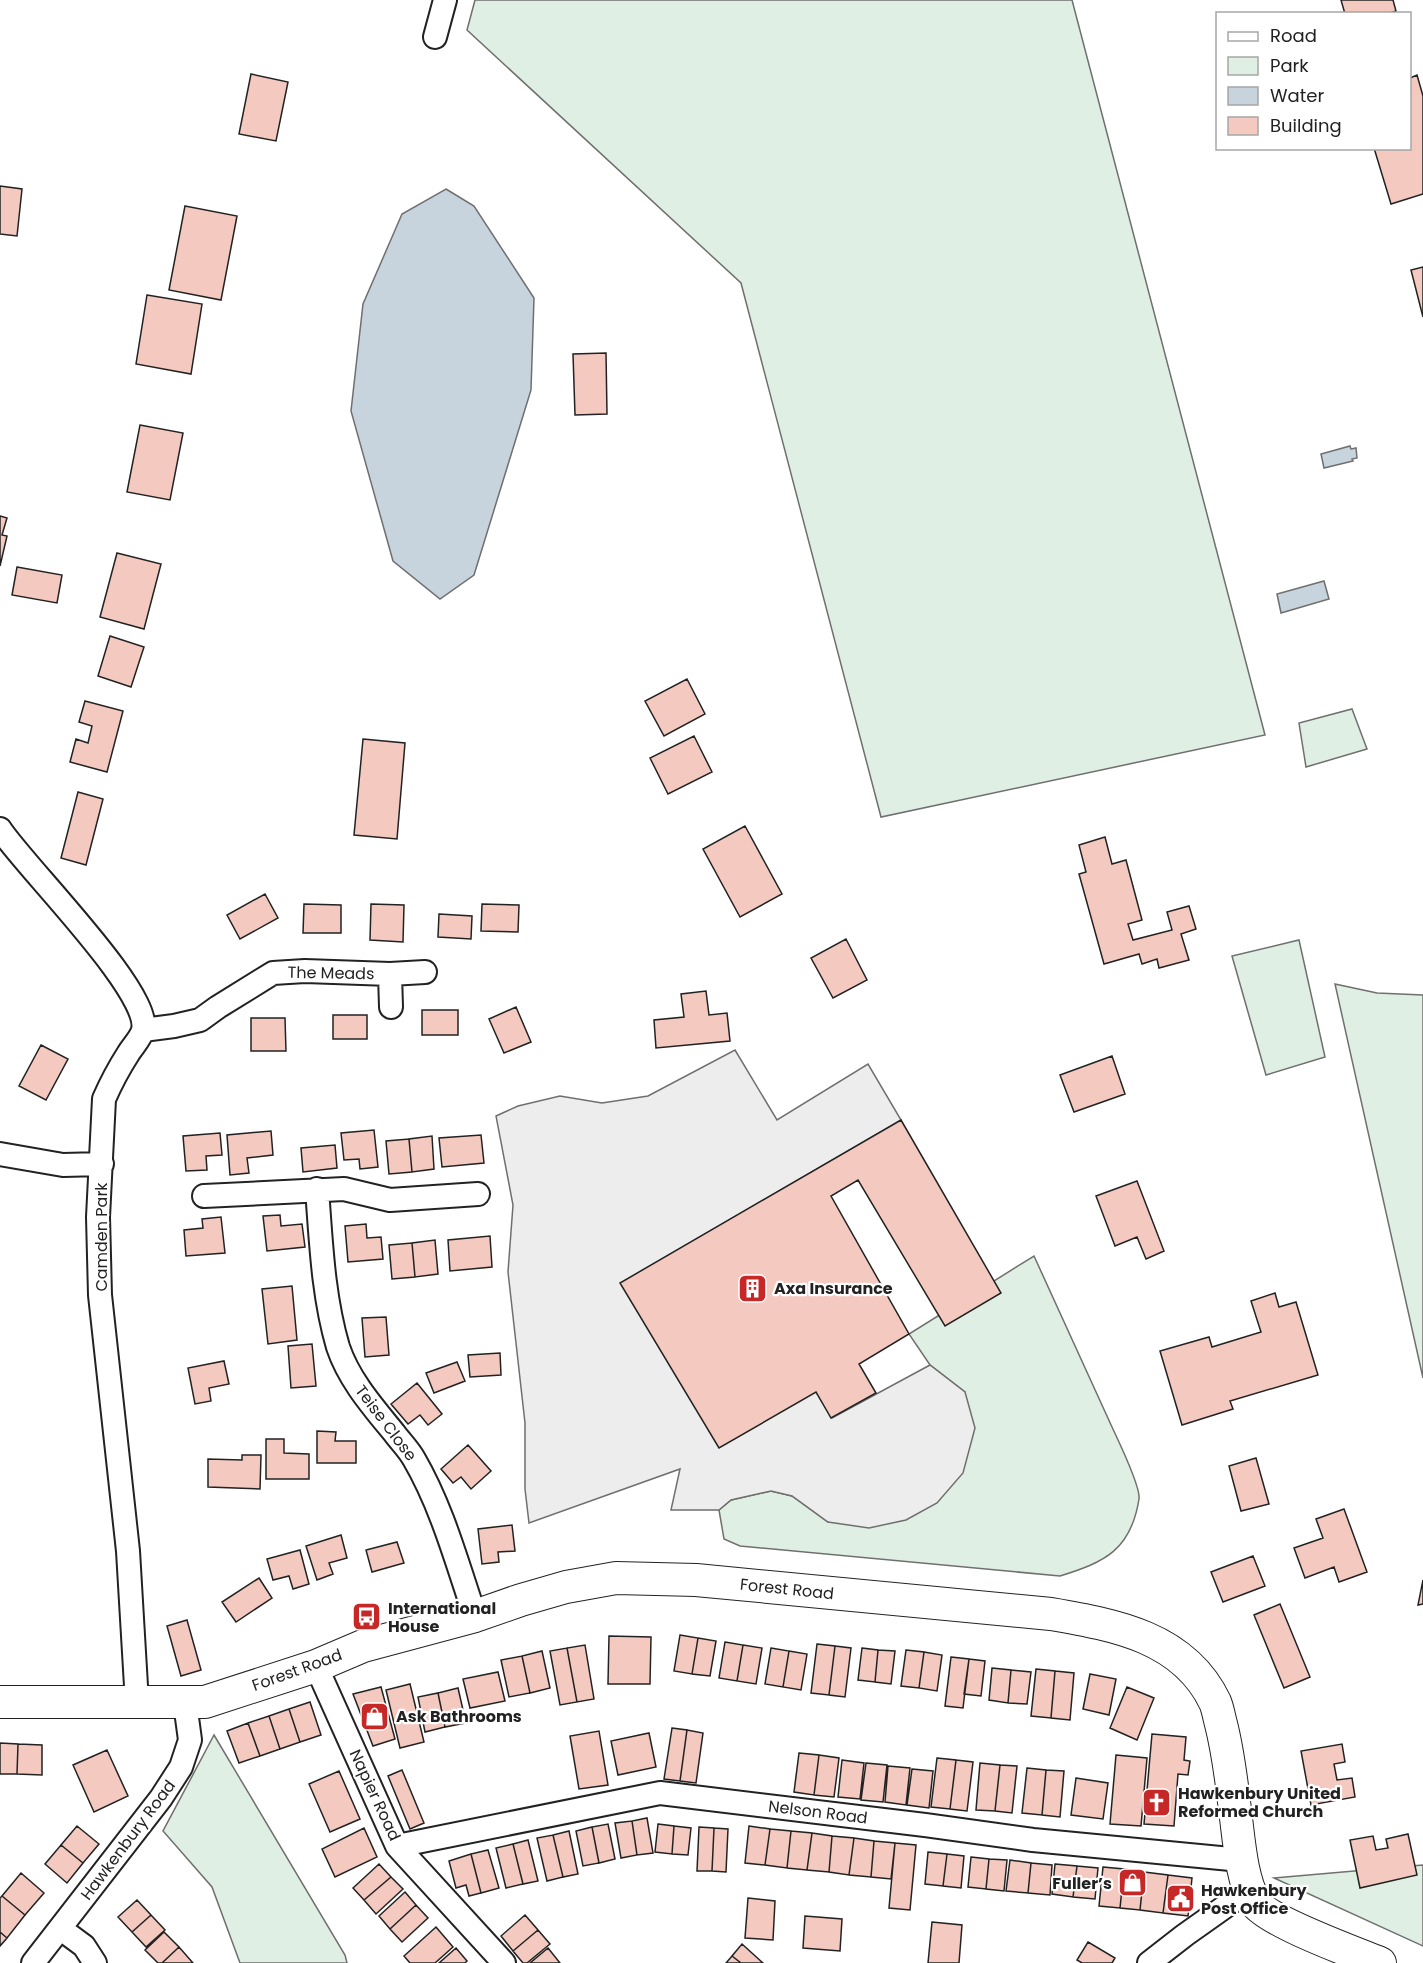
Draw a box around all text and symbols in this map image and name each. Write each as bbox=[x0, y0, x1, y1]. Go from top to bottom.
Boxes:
legend bbox=[1216, 12, 1411, 150]
text: Road bbox=[1270, 23, 1317, 48]
text: Park bbox=[1270, 53, 1309, 78]
text: Water bbox=[1270, 83, 1324, 108]
text: Building bbox=[1270, 113, 1342, 138]
street label: The Meads bbox=[287, 961, 375, 985]
street label: Camden Park bbox=[90, 1182, 113, 1292]
building icon: Axa Insurance bbox=[737, 1272, 769, 1304]
place label: Axa Insurance bbox=[774, 1277, 893, 1300]
street label: Teise Close bbox=[350, 1380, 422, 1466]
street label: Forest Road bbox=[739, 1573, 835, 1605]
place label: International House bbox=[388, 1597, 496, 1638]
bus stop icon: International House bbox=[351, 1601, 383, 1633]
street label: Forest Road bbox=[249, 1643, 345, 1697]
shop icon: Ask Bathrooms bbox=[359, 1700, 391, 1732]
place label: Ask Bathrooms bbox=[396, 1705, 522, 1728]
street label: Napier Road bbox=[344, 1745, 406, 1845]
street label: Hawkenbury Road bbox=[75, 1775, 181, 1905]
place label: Hawkenbury United Reformed Church bbox=[1178, 1782, 1341, 1823]
church icon: Hawkenbury United Reformed Church bbox=[1141, 1786, 1173, 1818]
street label: Nelson Road bbox=[767, 1795, 869, 1829]
shop icon: Fuller’s bbox=[1117, 1867, 1149, 1899]
place label: Fuller’s bbox=[1052, 1872, 1112, 1895]
place label: Hawkenbury Post Office bbox=[1201, 1879, 1307, 1920]
public building icon: Hawkenbury Post Office bbox=[1164, 1883, 1196, 1915]

